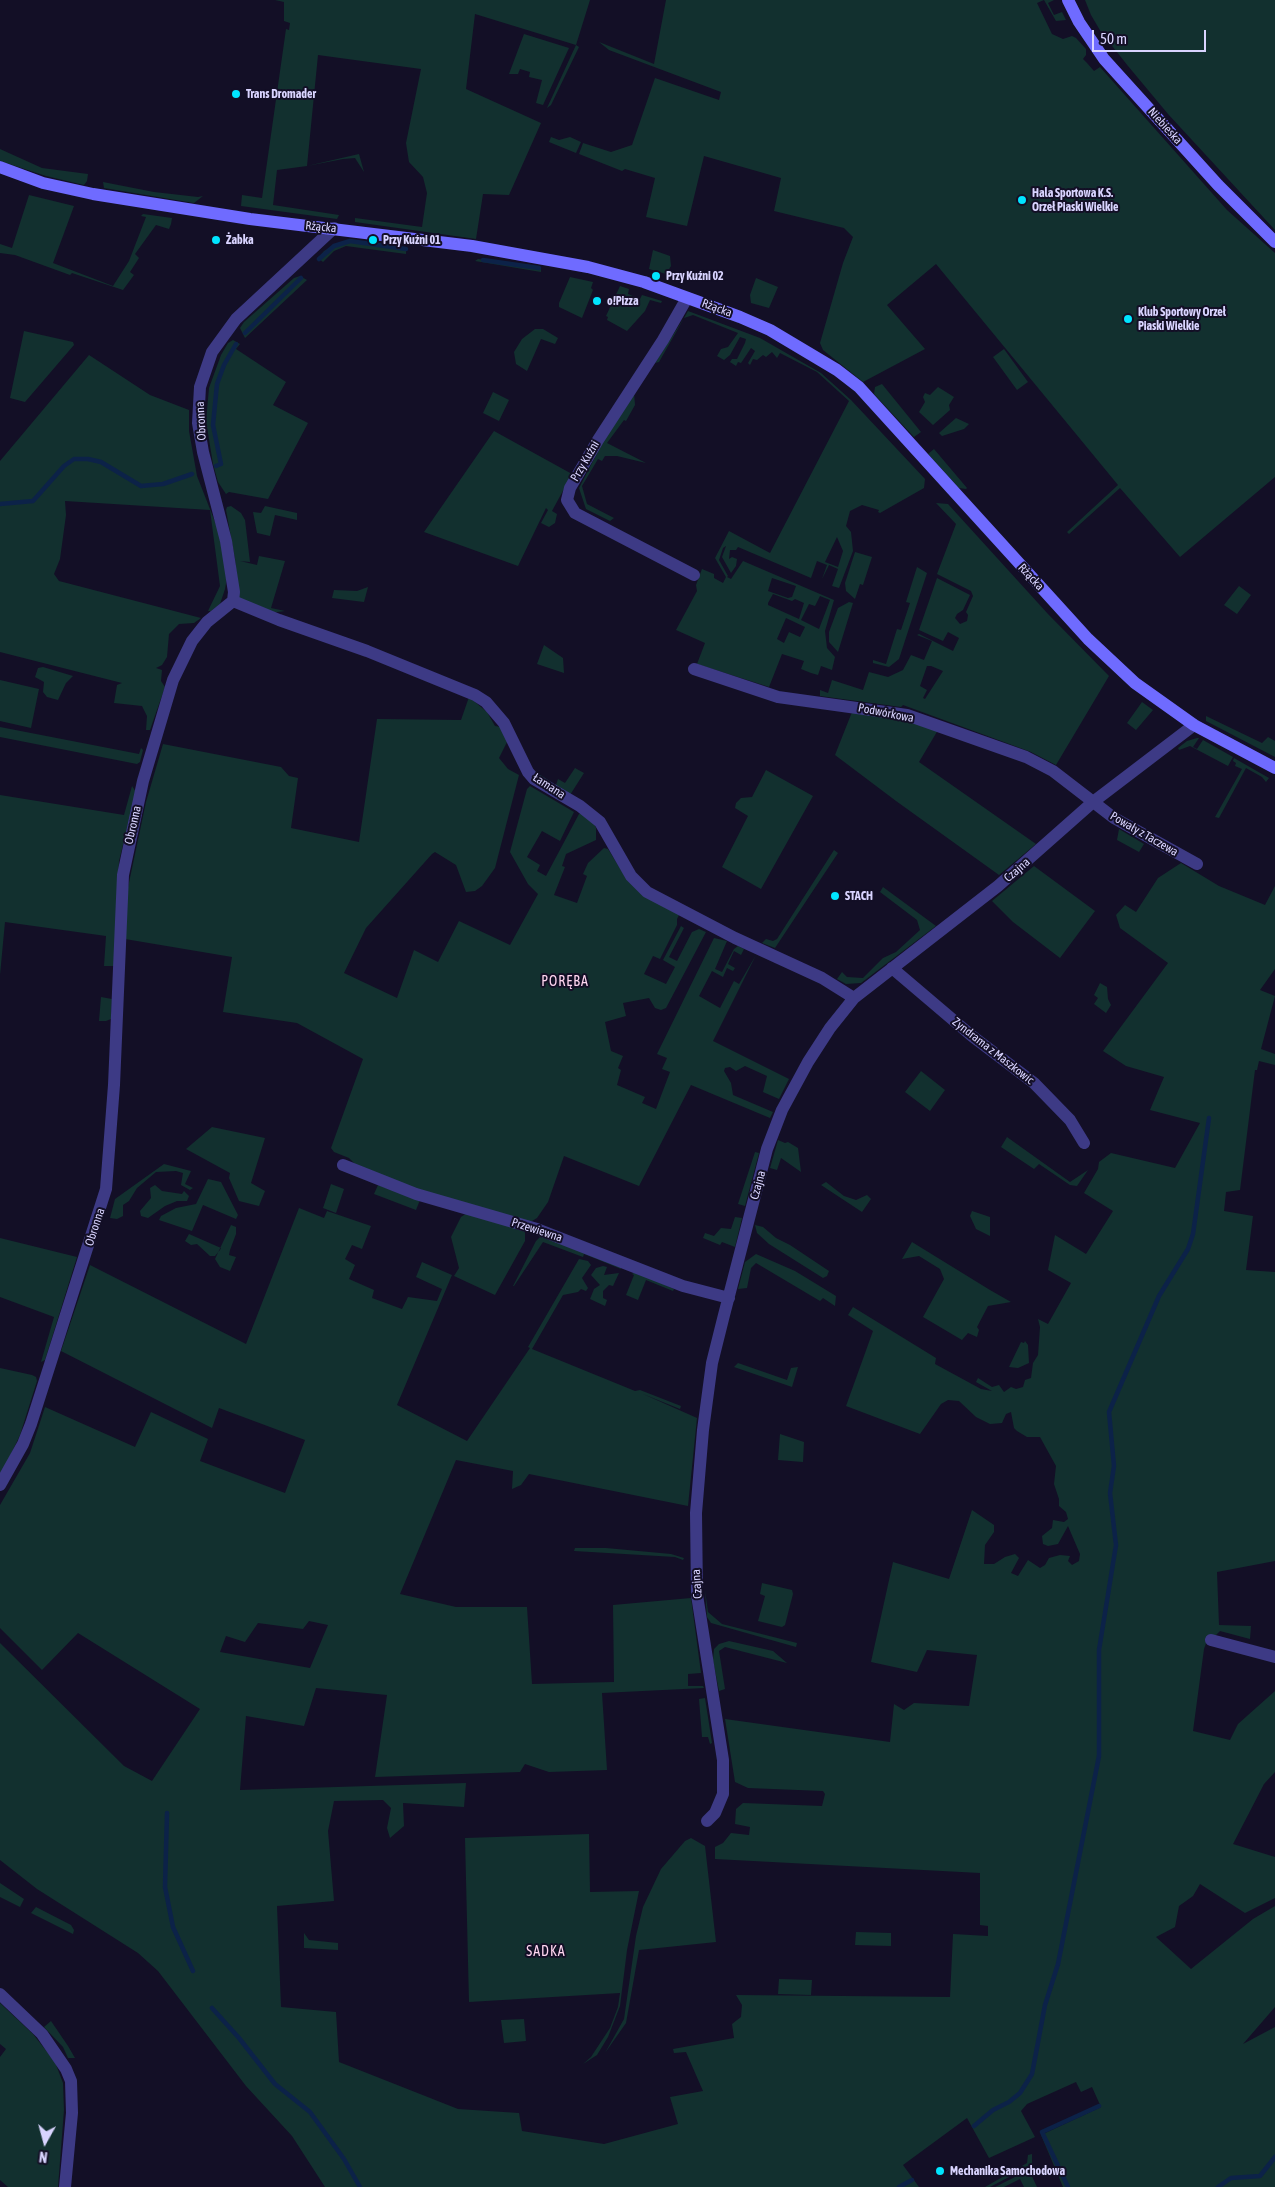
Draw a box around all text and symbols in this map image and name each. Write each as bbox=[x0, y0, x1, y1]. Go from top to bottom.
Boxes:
scale bar bbox=[1095, 20, 1209, 52]
text: 50 m bbox=[1100, 30, 1127, 47]
place label: Trans Dromader bbox=[246, 87, 316, 101]
marker: Trans Dromader bbox=[230, 88, 242, 100]
street label: Niebieska bbox=[1145, 105, 1185, 147]
place label: Hala Sportowa K.S. Orzeł Piaski Wielkie bbox=[1032, 186, 1118, 214]
marker: Hala Sportowa K.S. Orzeł Piaski Wielkie bbox=[1016, 194, 1028, 206]
street label: Rżącka bbox=[305, 218, 337, 236]
place label: Żabka bbox=[226, 233, 254, 247]
place label: Przy Kuźni 01 bbox=[383, 233, 441, 247]
marker: Żabka bbox=[210, 234, 222, 246]
marker: Przy Kuźni 01 bbox=[367, 234, 379, 246]
place label: Przy Kuźni 02 bbox=[666, 269, 724, 283]
marker: Przy Kuźni 02 bbox=[650, 270, 662, 282]
place label: o!Pizza bbox=[607, 294, 638, 308]
marker: o!Pizza bbox=[591, 295, 603, 307]
street label: Rżącka bbox=[700, 296, 734, 320]
place label: Klub Sportowy Orzeł Piaski Wielkie bbox=[1138, 305, 1226, 333]
marker: Klub Sportowy Orzeł Piaski Wielkie bbox=[1122, 313, 1134, 325]
street label: Obronna bbox=[193, 401, 209, 441]
street label: Przy Kuźni bbox=[568, 438, 602, 484]
street label: Rżącka bbox=[1015, 561, 1047, 593]
street label: Podwórkowa bbox=[857, 701, 915, 725]
street label: Łamana bbox=[530, 770, 568, 802]
street label: Obronna bbox=[122, 804, 144, 846]
street label: Powały z Taczewa bbox=[1107, 809, 1181, 859]
street label: Czajna bbox=[1001, 855, 1033, 885]
place label: STACH bbox=[845, 889, 873, 903]
marker: STACH bbox=[829, 890, 841, 902]
district label: PORĘBA bbox=[541, 974, 589, 990]
street label: Zyndrama z Maszkowic bbox=[949, 1015, 1037, 1087]
street label: Czajna bbox=[747, 1169, 769, 1201]
street label: Obronna bbox=[82, 1206, 108, 1248]
street label: Przewiewna bbox=[510, 1215, 564, 1245]
street label: Czajna bbox=[689, 1569, 705, 1599]
district label: SADKA bbox=[526, 1944, 566, 1960]
north arrow bbox=[20, 2117, 70, 2167]
text: N bbox=[38, 2148, 48, 2165]
place label: Mechanika Samochodowa bbox=[950, 2164, 1065, 2178]
marker: Mechanika Samochodowa bbox=[934, 2165, 946, 2177]

